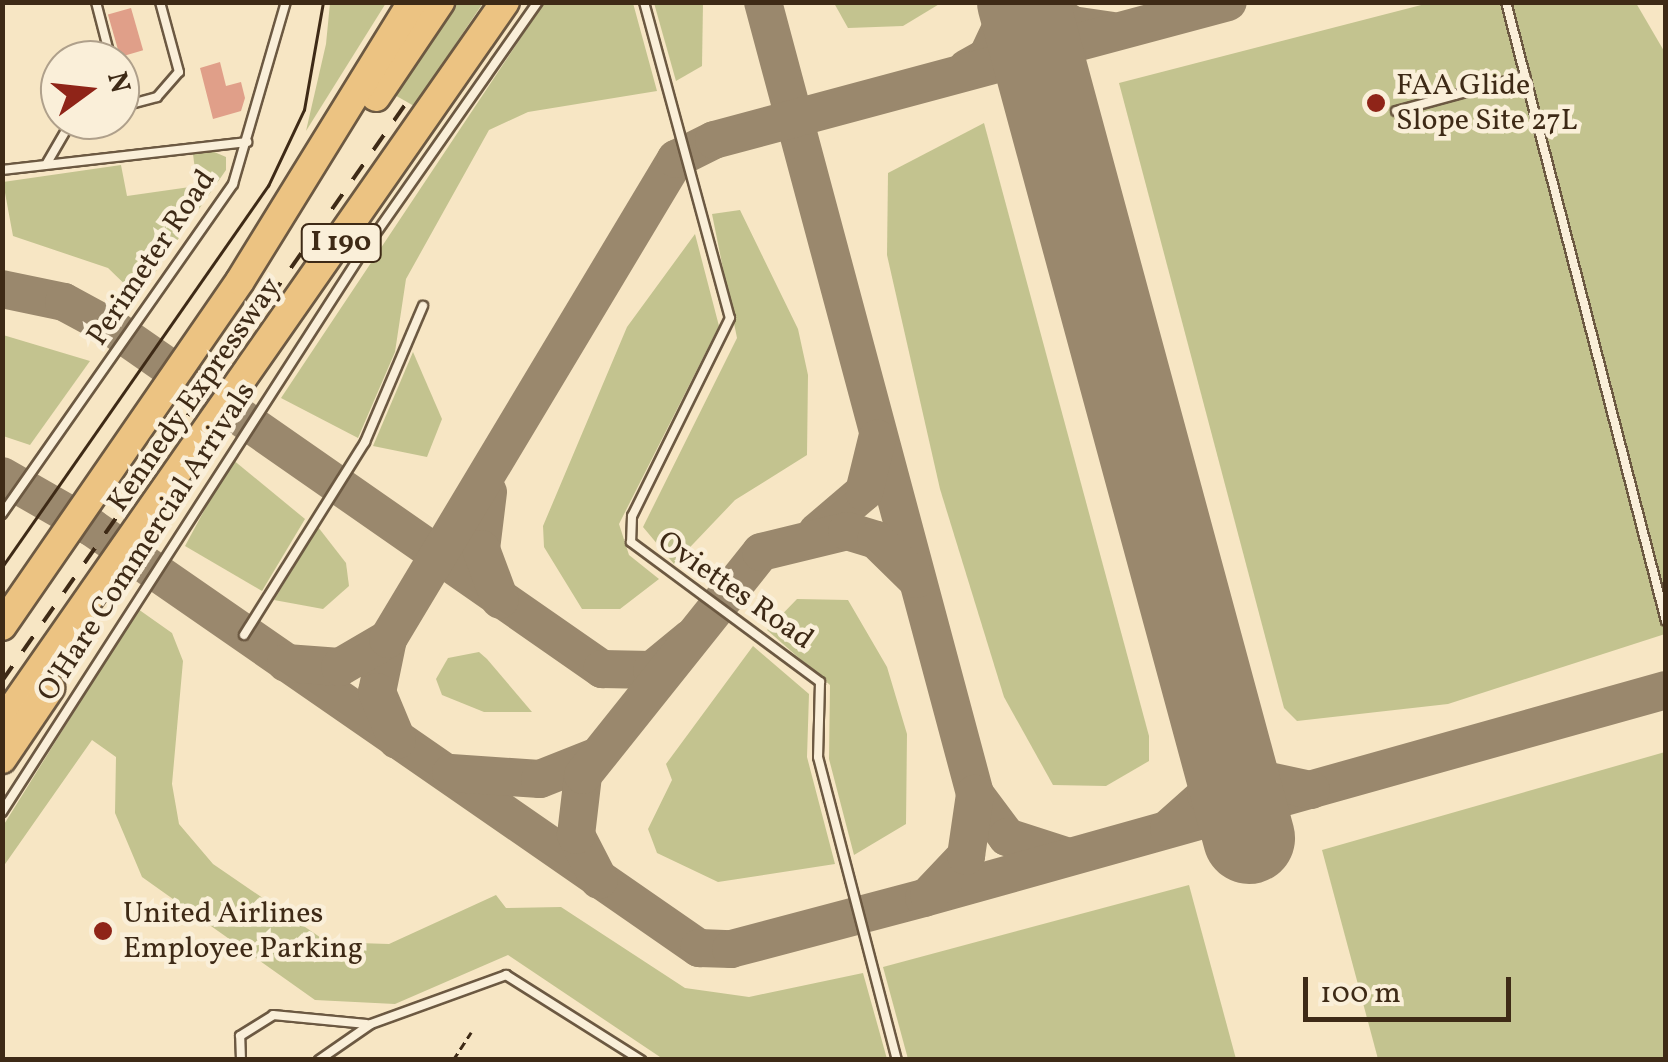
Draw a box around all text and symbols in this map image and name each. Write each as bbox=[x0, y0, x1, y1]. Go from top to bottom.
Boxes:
north arrow bbox=[40, 40, 140, 140]
text: N bbox=[96, 68, 139, 97]
place label: FAA Glide Slope Site 27L bbox=[1396, 68, 1578, 138]
marker: FAA Glide Slope Site 27L bbox=[1365, 92, 1387, 114]
street label: Perimeter Road bbox=[80, 163, 224, 353]
road number: I 190 bbox=[298, 220, 384, 266]
street label: Kennedy Expressway bbox=[100, 271, 290, 519]
street label: O'Hare Commercial Arrivals bbox=[30, 376, 264, 708]
street label: Oviettes Road bbox=[650, 524, 820, 658]
place label: United Airlines Employee Parking bbox=[123, 896, 363, 966]
marker: United Airlines Employee Parking bbox=[92, 920, 114, 942]
scale bar bbox=[1308, 957, 1516, 1019]
text: 100 m bbox=[1320, 973, 1401, 1015]

